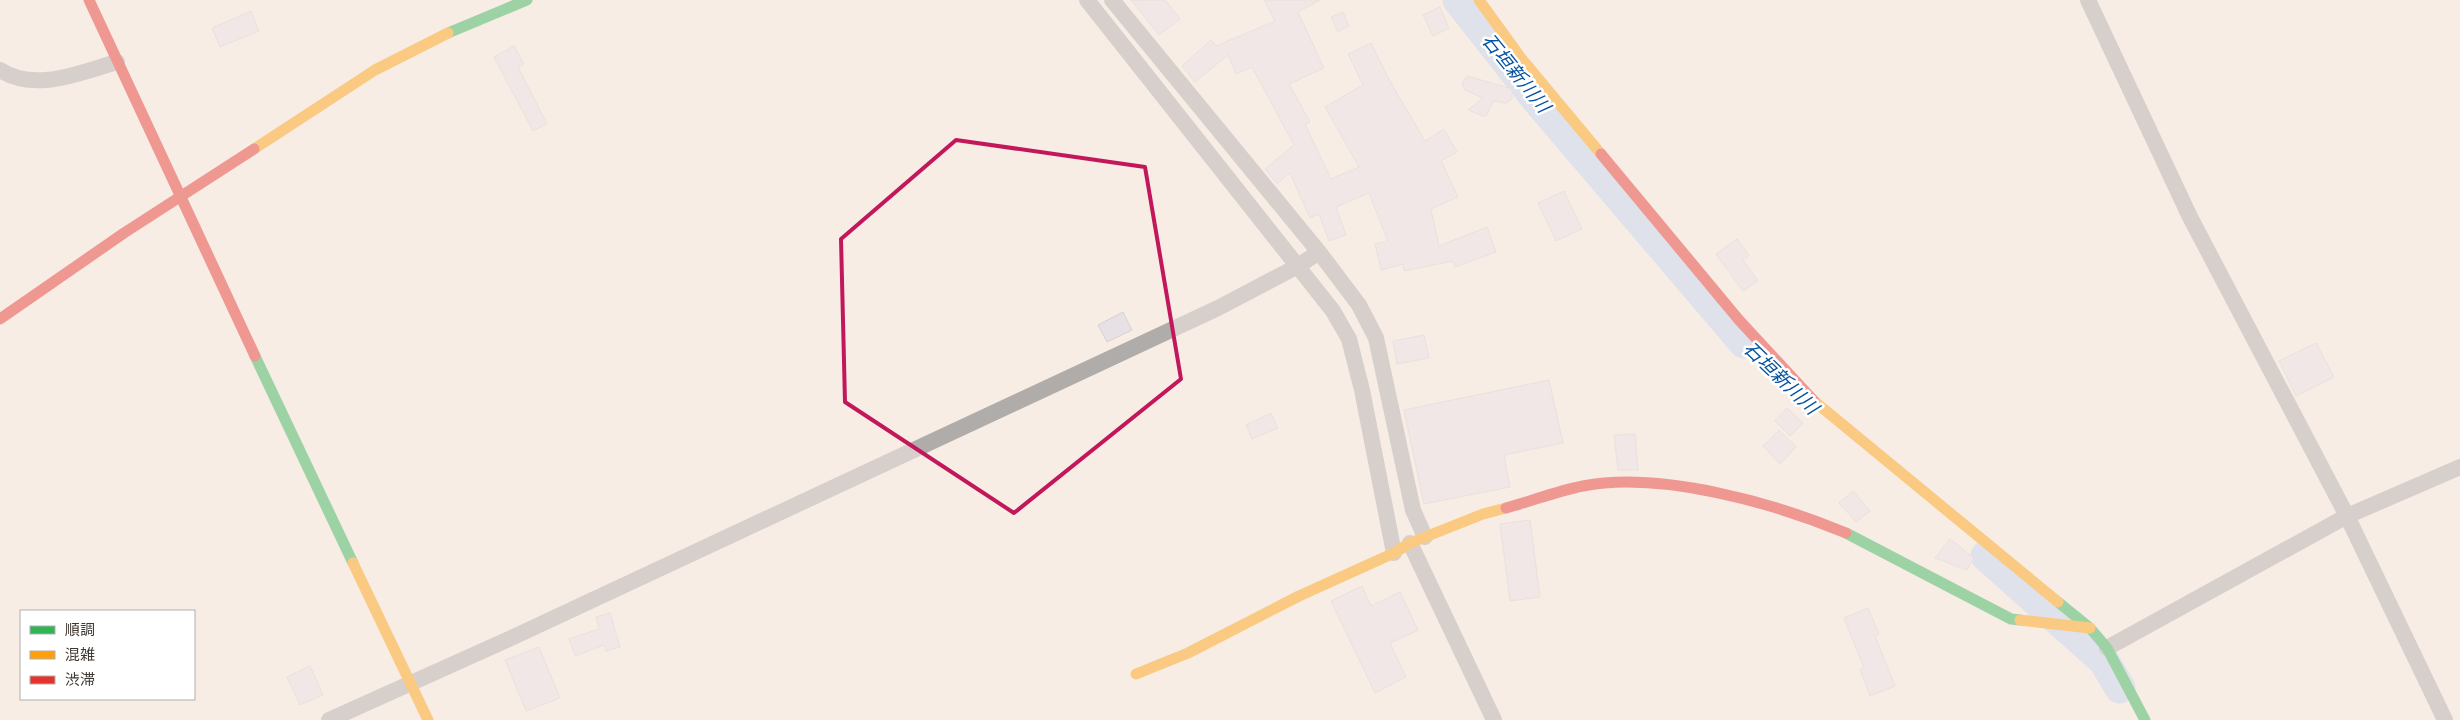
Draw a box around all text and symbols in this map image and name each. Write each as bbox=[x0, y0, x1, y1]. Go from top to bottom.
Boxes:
water label: 石垣新川川 bbox=[1477, 29, 1556, 119]
water label: 石垣新川川 bbox=[1739, 337, 1825, 421]
legend bbox=[20, 610, 195, 700]
text: 順調 bbox=[65, 621, 95, 639]
text: 混雑 bbox=[65, 646, 95, 664]
text: 渋滞 bbox=[65, 671, 95, 689]

